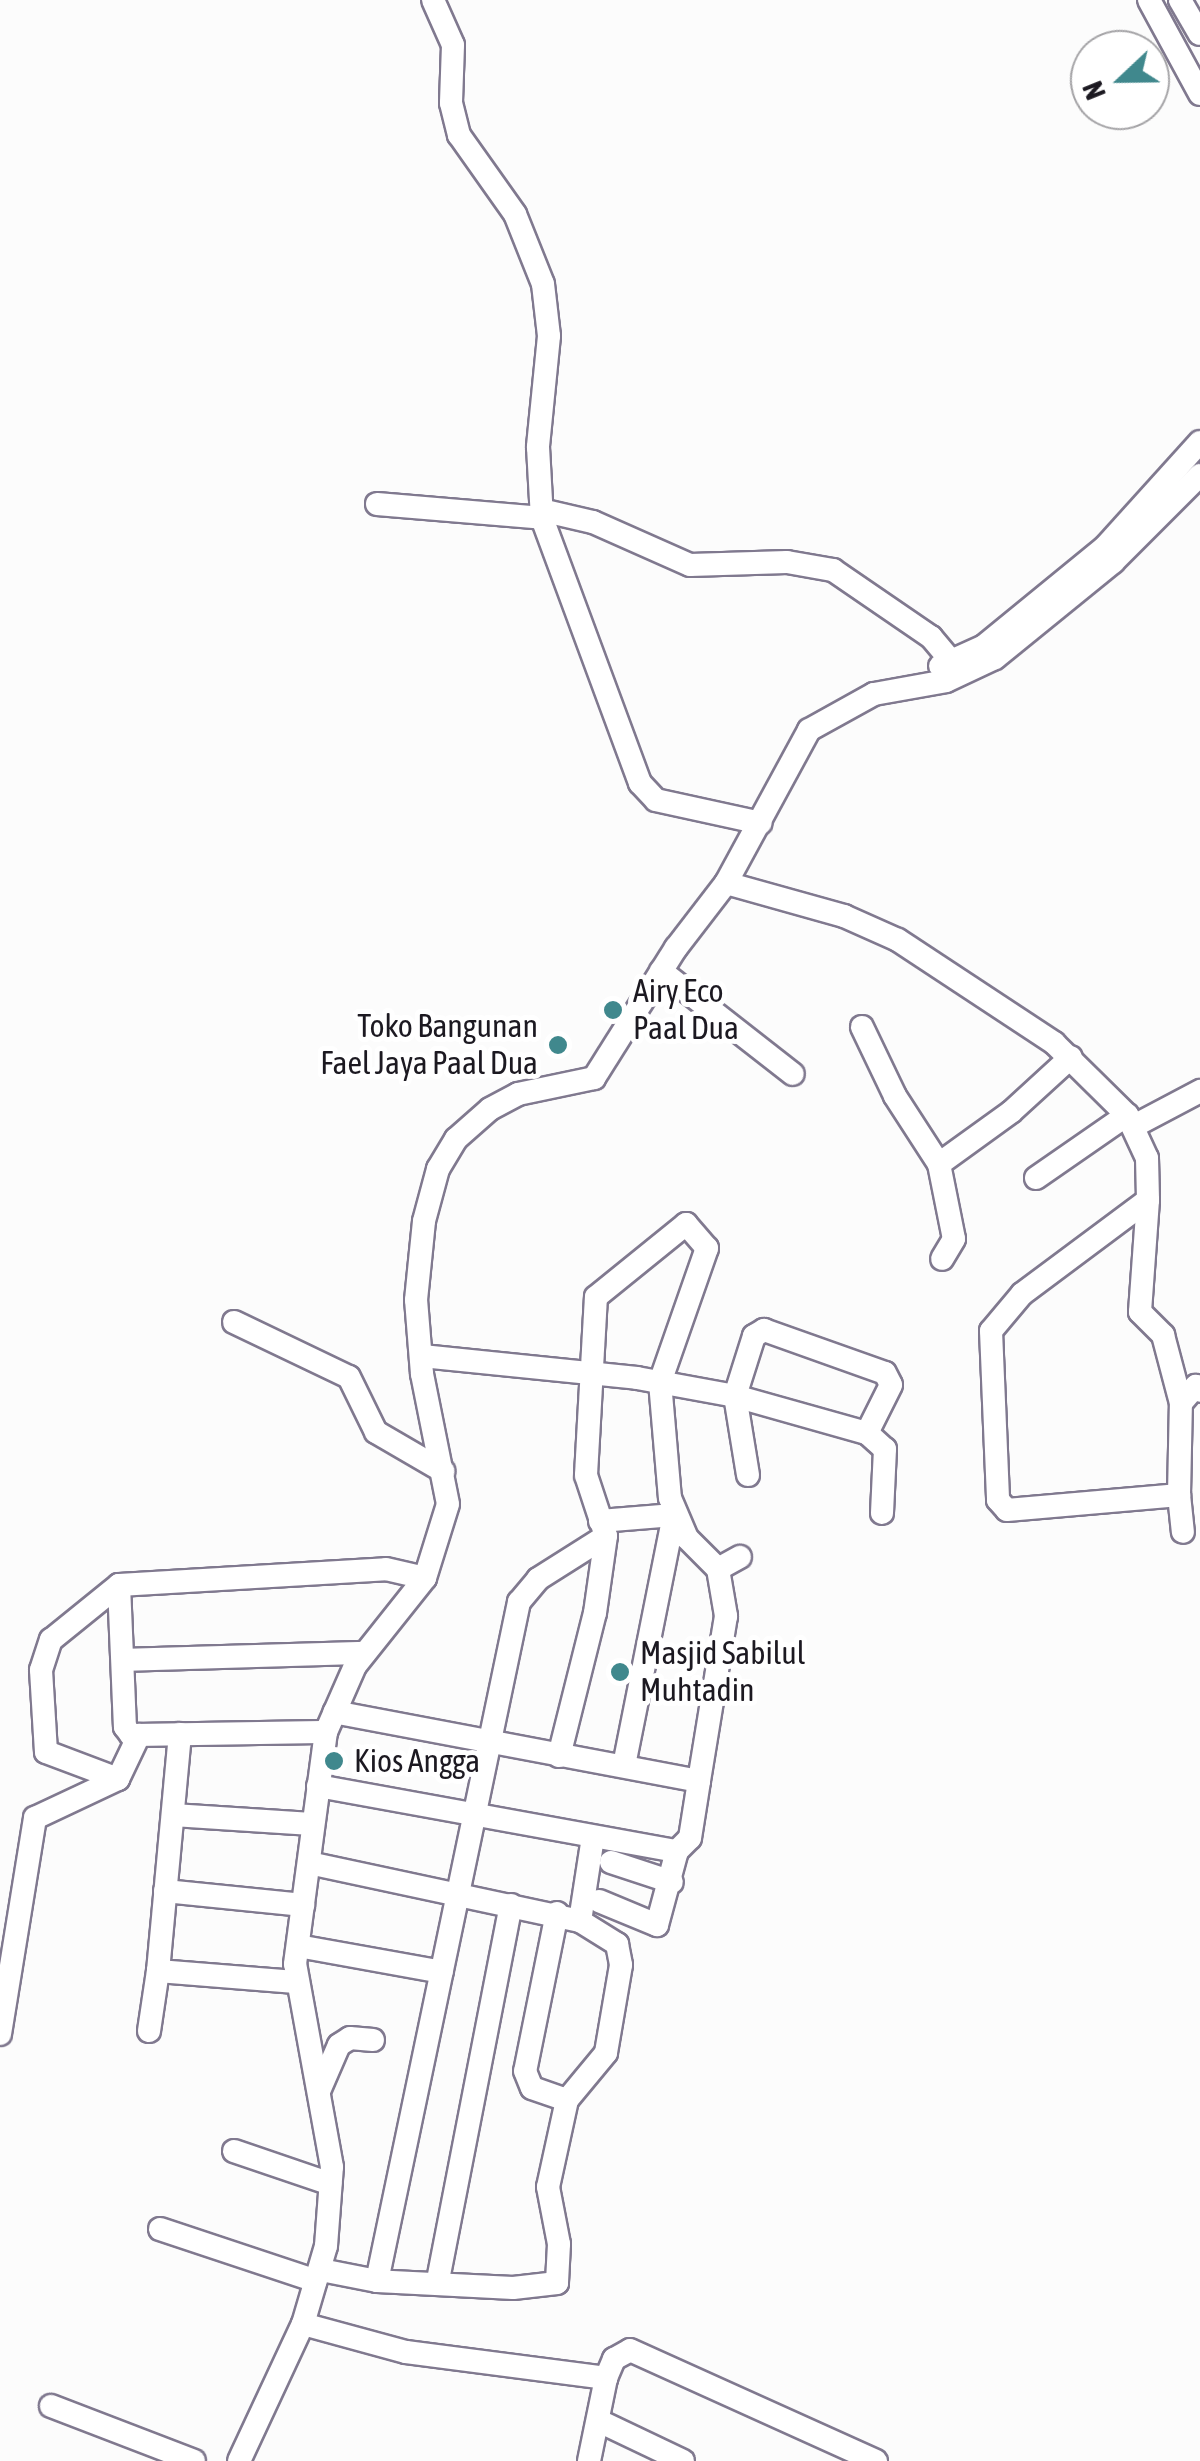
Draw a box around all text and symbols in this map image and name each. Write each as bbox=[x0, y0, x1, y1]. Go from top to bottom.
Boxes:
north arrow bbox=[1070, 30, 1170, 130]
text: N bbox=[1076, 77, 1112, 104]
place label: Airy Eco Paal Dua bbox=[633, 973, 739, 1048]
marker: Airy Eco Paal Dua bbox=[602, 999, 624, 1021]
place label: Toko Bangunan Fael Jaya Paal Dua bbox=[320, 1008, 538, 1083]
marker: Toko Bangunan Fael Jaya Paal Dua bbox=[547, 1034, 569, 1056]
place label: Masjid Sabilul Muhtadin bbox=[640, 1635, 805, 1710]
marker: Masjid Sabilul Muhtadin bbox=[609, 1661, 631, 1683]
place label: Kios Angga bbox=[354, 1742, 480, 1780]
marker: Kios Angga bbox=[323, 1750, 345, 1772]

